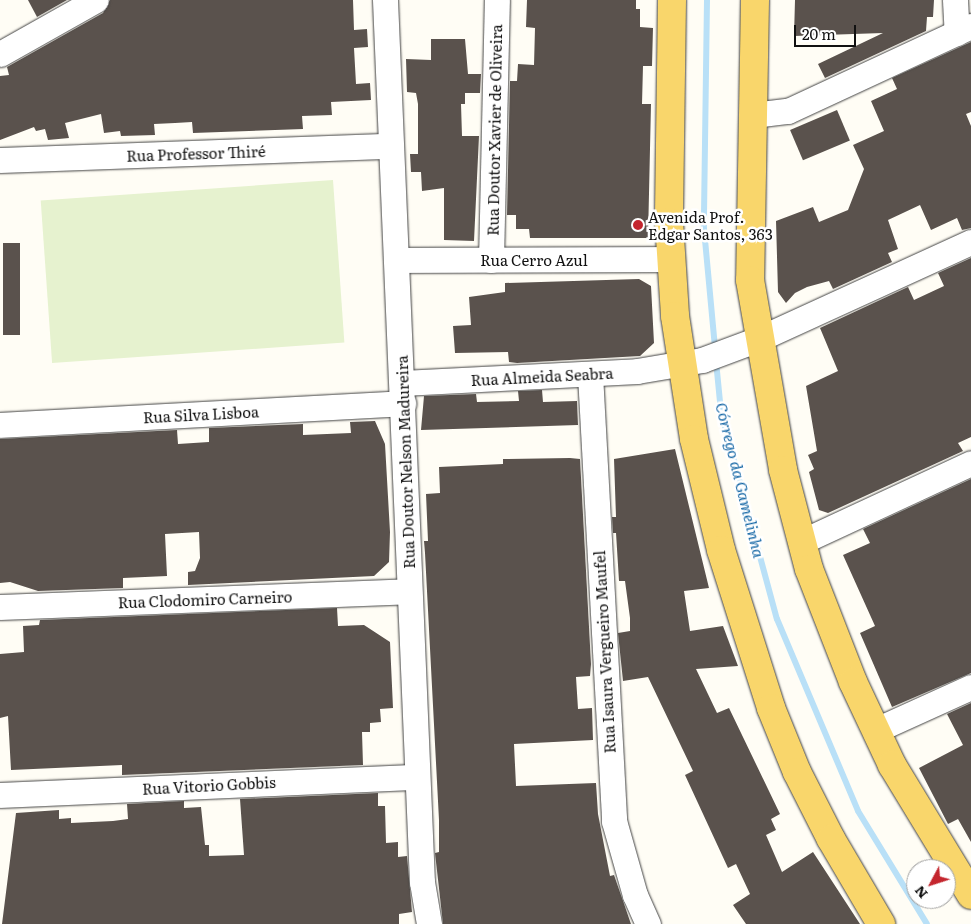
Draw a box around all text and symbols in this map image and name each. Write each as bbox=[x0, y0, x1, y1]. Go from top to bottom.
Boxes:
scale bar bbox=[796, 15, 858, 47]
text: 20 m bbox=[802, 22, 836, 45]
street label: Rua Doutor Xavier de Oliveira bbox=[483, 24, 505, 236]
street label: Rua Professor Thiré bbox=[126, 142, 266, 164]
place label: Avenida Prof. Edgar Santos, 363 bbox=[648, 207, 773, 242]
marker: Avenida Prof. Edgar Santos, 363 bbox=[632, 219, 644, 231]
street label: Rua Cerro Azul bbox=[480, 251, 588, 269]
street label: Rua Doutor Nelson Madureira bbox=[392, 355, 418, 569]
street label: Rua Almeida Seabra bbox=[470, 363, 614, 389]
water label: Córrego da Gamelinha bbox=[712, 400, 770, 560]
street label: Rua Silva Lisboa bbox=[143, 402, 259, 426]
street label: Rua Isaura Vergueiro Maufel bbox=[590, 550, 618, 754]
street label: Rua Clodomiro Carneiro bbox=[118, 587, 292, 611]
street label: Rua Vitorio Gobbis bbox=[142, 773, 276, 797]
north arrow bbox=[906, 859, 956, 909]
text: N bbox=[909, 882, 932, 904]

